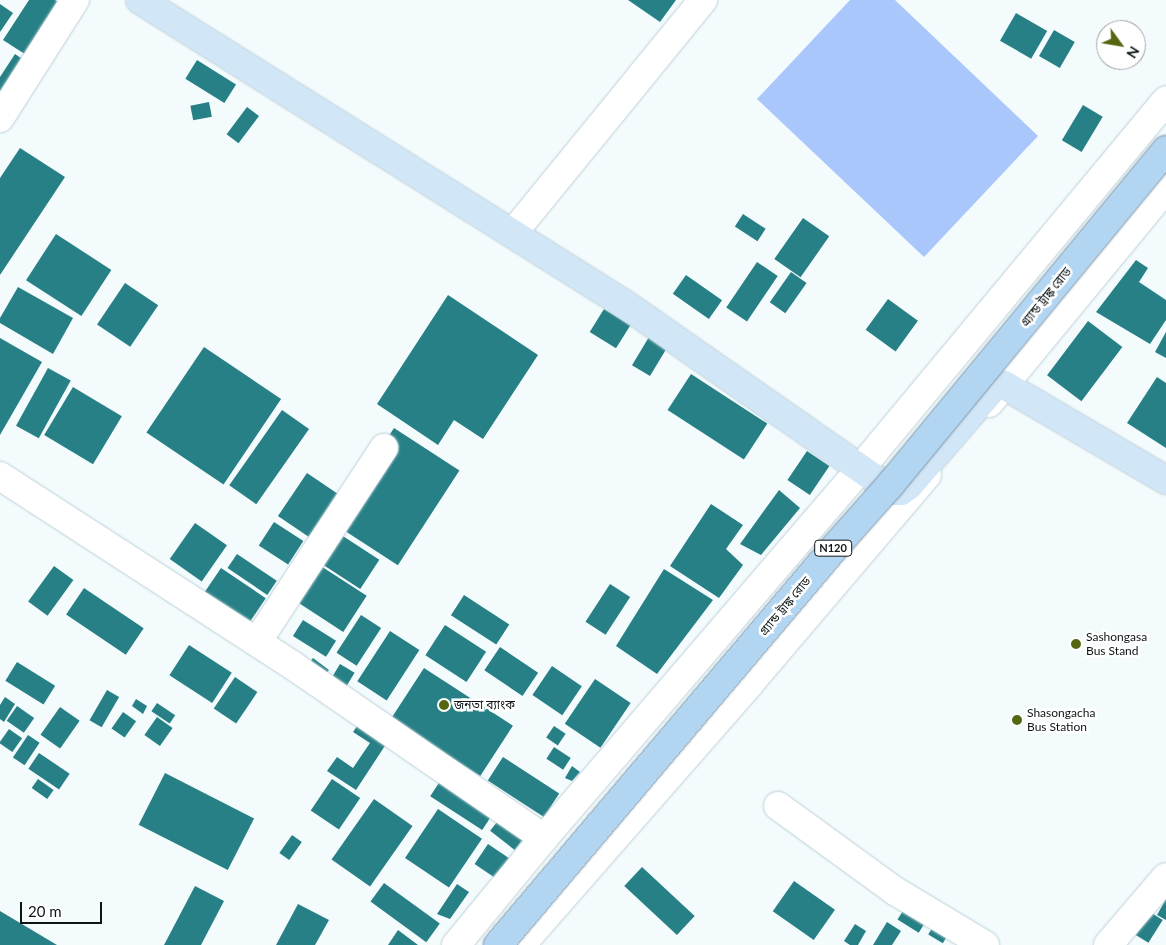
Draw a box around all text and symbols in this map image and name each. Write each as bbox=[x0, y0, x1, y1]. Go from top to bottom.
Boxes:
north arrow bbox=[1096, 20, 1146, 70]
text: N bbox=[1123, 44, 1143, 62]
street label: গ্র্যান্ড ট্রাঙ্ক রোড bbox=[1018, 265, 1074, 329]
road number: N120 bbox=[813, 540, 853, 556]
street label: গ্র্যান্ড ট্রাঙ্ক রোড bbox=[756, 574, 814, 638]
place label: Sashongasa Bus Stand bbox=[1086, 630, 1147, 658]
marker: Sashongasa Bus Stand bbox=[1070, 638, 1082, 650]
place label: জনতা ব্যাংক bbox=[454, 698, 515, 712]
marker: জনতা ব্যাংক bbox=[438, 699, 450, 711]
place label: Shasongacha Bus Station bbox=[1027, 706, 1095, 734]
marker: Shasongacha Bus Station bbox=[1011, 714, 1023, 726]
scale bar bbox=[22, 892, 105, 924]
text: 20 m bbox=[28, 902, 62, 920]

